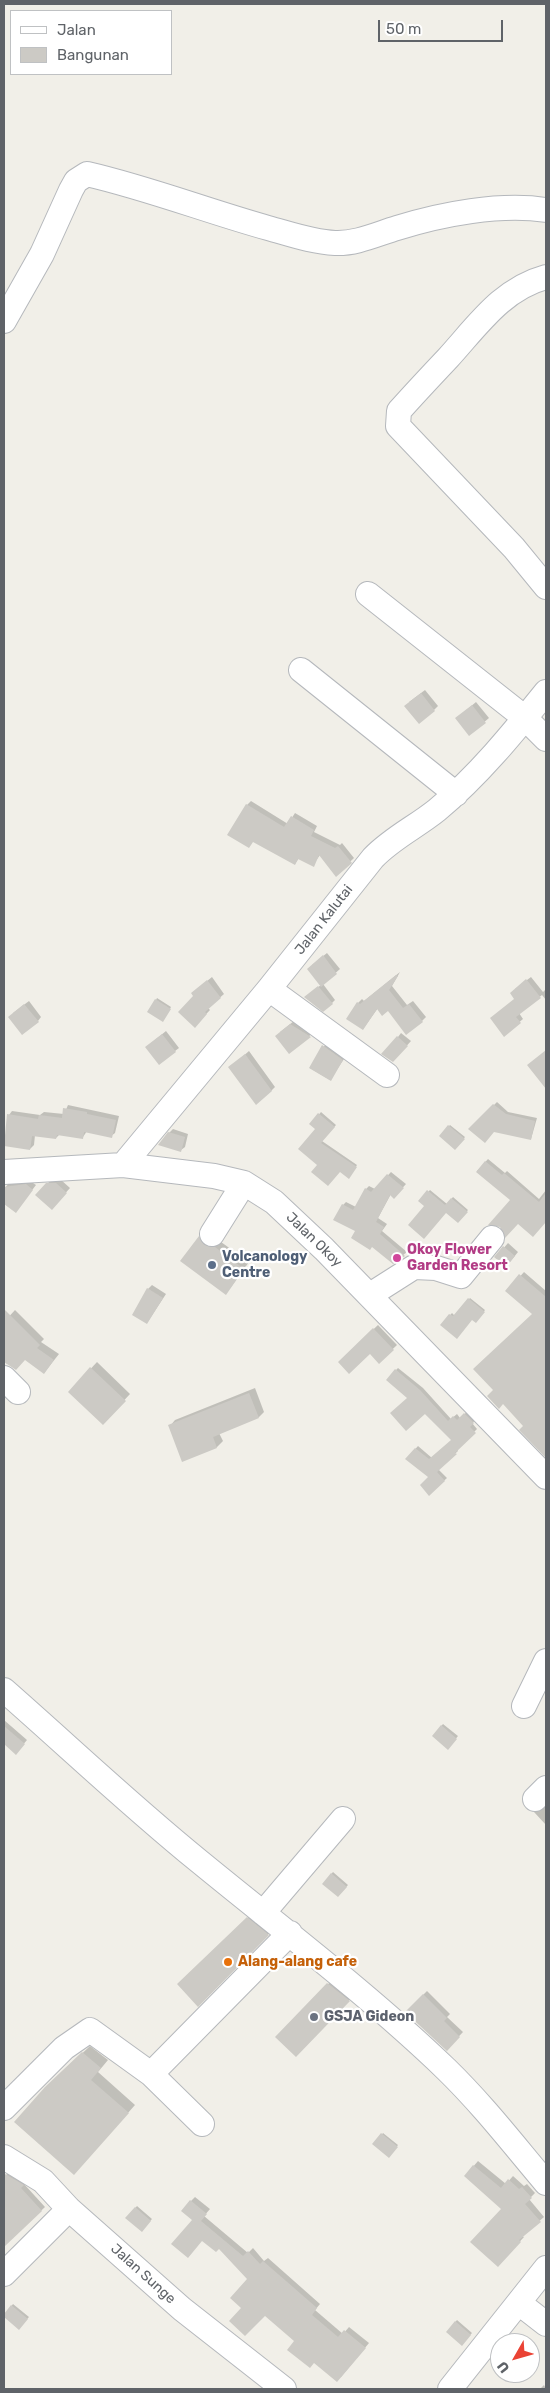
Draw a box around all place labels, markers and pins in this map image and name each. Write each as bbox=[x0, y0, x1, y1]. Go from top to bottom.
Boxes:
place label: Okoy Flower Garden Resort bbox=[407, 1242, 508, 1274]
place label: Volcanology Centre bbox=[222, 1249, 307, 1282]
marker: Okoy Flower Garden Resort bbox=[391, 1252, 403, 1264]
marker: Volcanology Centre bbox=[206, 1259, 218, 1271]
place label: Alang-alang cafe bbox=[238, 1954, 357, 1970]
marker: Alang-alang cafe bbox=[222, 1956, 234, 1968]
place label: GSJA Gideon bbox=[324, 2009, 414, 2025]
marker: GSJA Gideon bbox=[308, 2011, 320, 2023]

